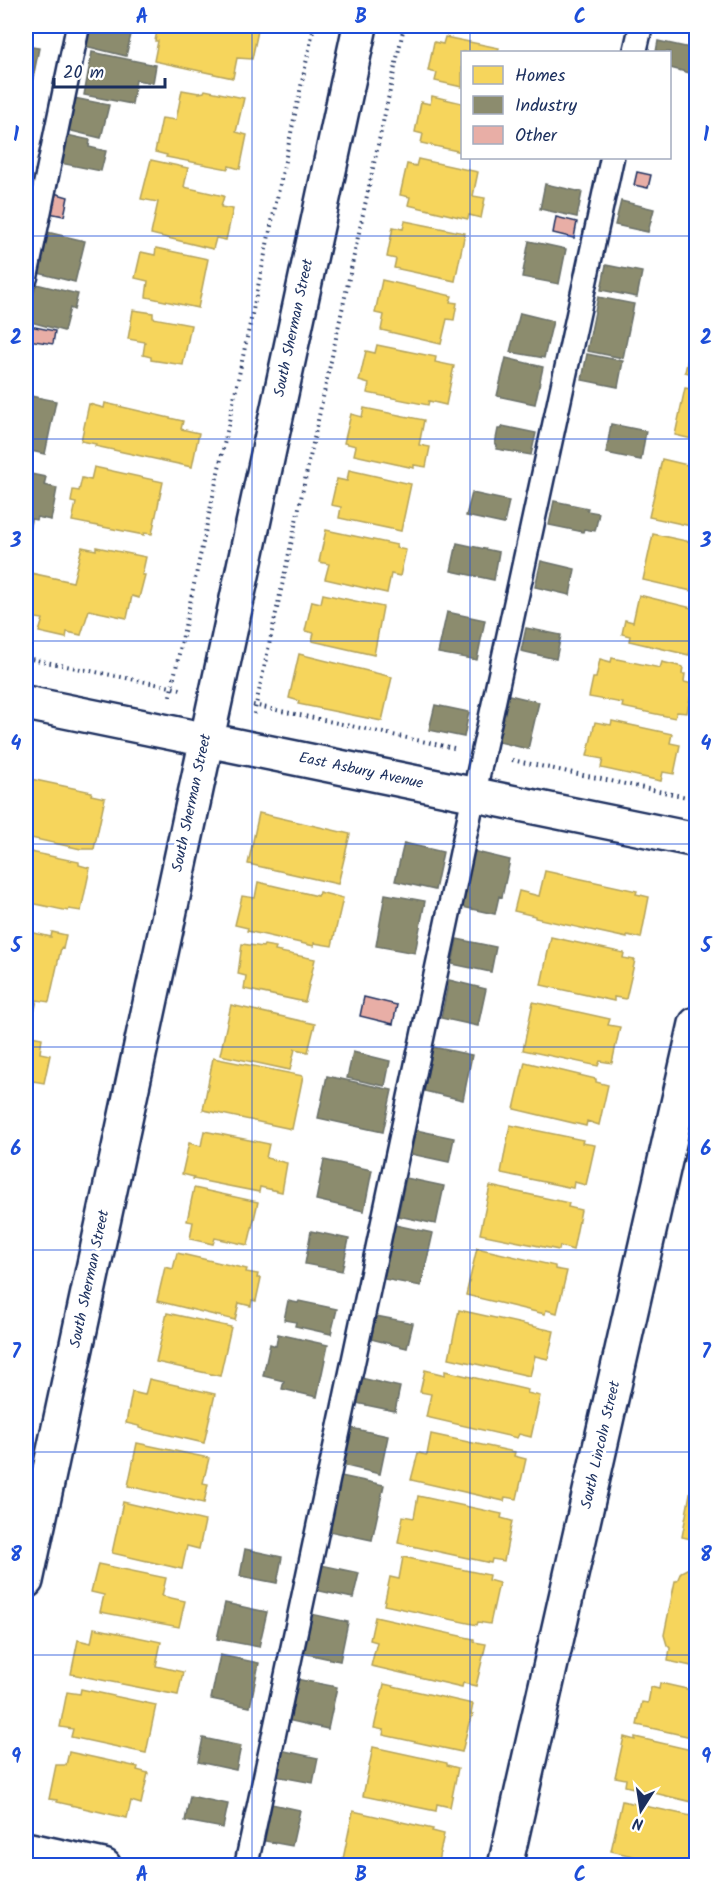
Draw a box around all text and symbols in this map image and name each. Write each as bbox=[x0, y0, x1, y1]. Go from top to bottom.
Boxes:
text: A bbox=[136, 2, 148, 34]
text: B bbox=[355, 2, 367, 34]
text: C bbox=[574, 2, 586, 34]
scale bar bbox=[54, 51, 165, 89]
legend bbox=[461, 51, 671, 159]
text: 20 m bbox=[63, 59, 104, 88]
text: Homes bbox=[515, 62, 566, 91]
text: Industry bbox=[515, 92, 577, 121]
text: 1 bbox=[13, 120, 19, 152]
text: 1 bbox=[703, 120, 709, 152]
text: Other bbox=[515, 122, 558, 151]
street label: South Sherman Street bbox=[268, 257, 320, 399]
text: 2 bbox=[10, 323, 22, 355]
text: 2 bbox=[700, 323, 712, 355]
text: 3 bbox=[10, 526, 22, 558]
text: 3 bbox=[700, 526, 712, 558]
text: 4 bbox=[11, 729, 22, 761]
text: 4 bbox=[701, 729, 712, 761]
street label: South Sherman Street bbox=[166, 732, 218, 874]
street label: East Asbury Avenue bbox=[296, 746, 426, 796]
text: 5 bbox=[10, 931, 23, 963]
text: 5 bbox=[700, 931, 713, 963]
text: 6 bbox=[11, 1134, 22, 1166]
text: 6 bbox=[701, 1134, 712, 1166]
street label: South Sherman Street bbox=[64, 1208, 116, 1350]
text: 7 bbox=[11, 1337, 21, 1369]
text: 7 bbox=[701, 1337, 711, 1369]
street label: South Lincoln Street bbox=[575, 1378, 627, 1511]
text: 8 bbox=[10, 1540, 22, 1572]
text: 8 bbox=[700, 1540, 712, 1572]
text: 9 bbox=[11, 1742, 21, 1774]
text: 9 bbox=[701, 1742, 711, 1774]
north arrow bbox=[611, 1780, 671, 1840]
text: N bbox=[631, 1810, 646, 1836]
text: A bbox=[136, 1860, 148, 1891]
text: B bbox=[355, 1860, 367, 1891]
text: C bbox=[574, 1860, 586, 1891]

